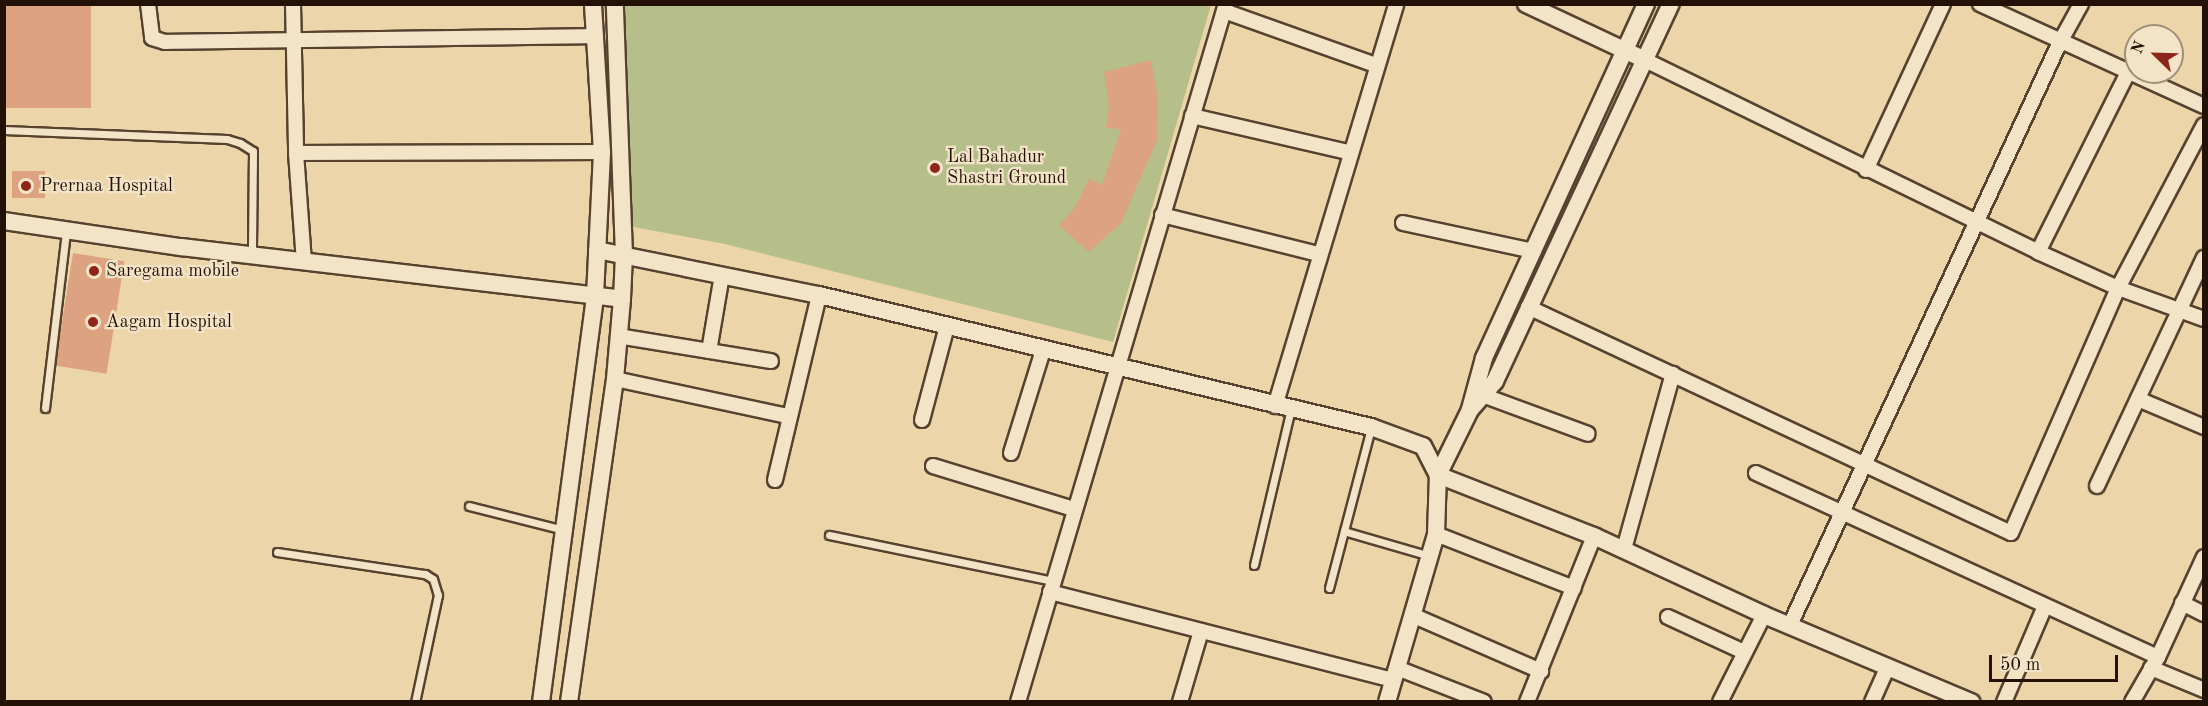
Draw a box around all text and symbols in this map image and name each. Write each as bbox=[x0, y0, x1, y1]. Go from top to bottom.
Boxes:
north arrow bbox=[2124, 24, 2184, 84]
text: N bbox=[2130, 39, 2149, 57]
place label: Lal Bahadur Shastri Ground bbox=[947, 147, 1066, 190]
marker: Lal Bahadur Shastri Ground bbox=[928, 161, 942, 175]
place label: Prernaa Hospital bbox=[40, 175, 173, 197]
marker: Prernaa Hospital bbox=[17, 177, 35, 195]
place label: Saregama mobile bbox=[106, 260, 239, 282]
marker: Saregama mobile bbox=[87, 264, 101, 278]
place label: Aagam Hospital bbox=[106, 311, 232, 333]
marker: Aagam Hospital bbox=[84, 313, 102, 331]
scale bar bbox=[1992, 643, 2121, 681]
text: 50 m bbox=[2000, 656, 2040, 674]

